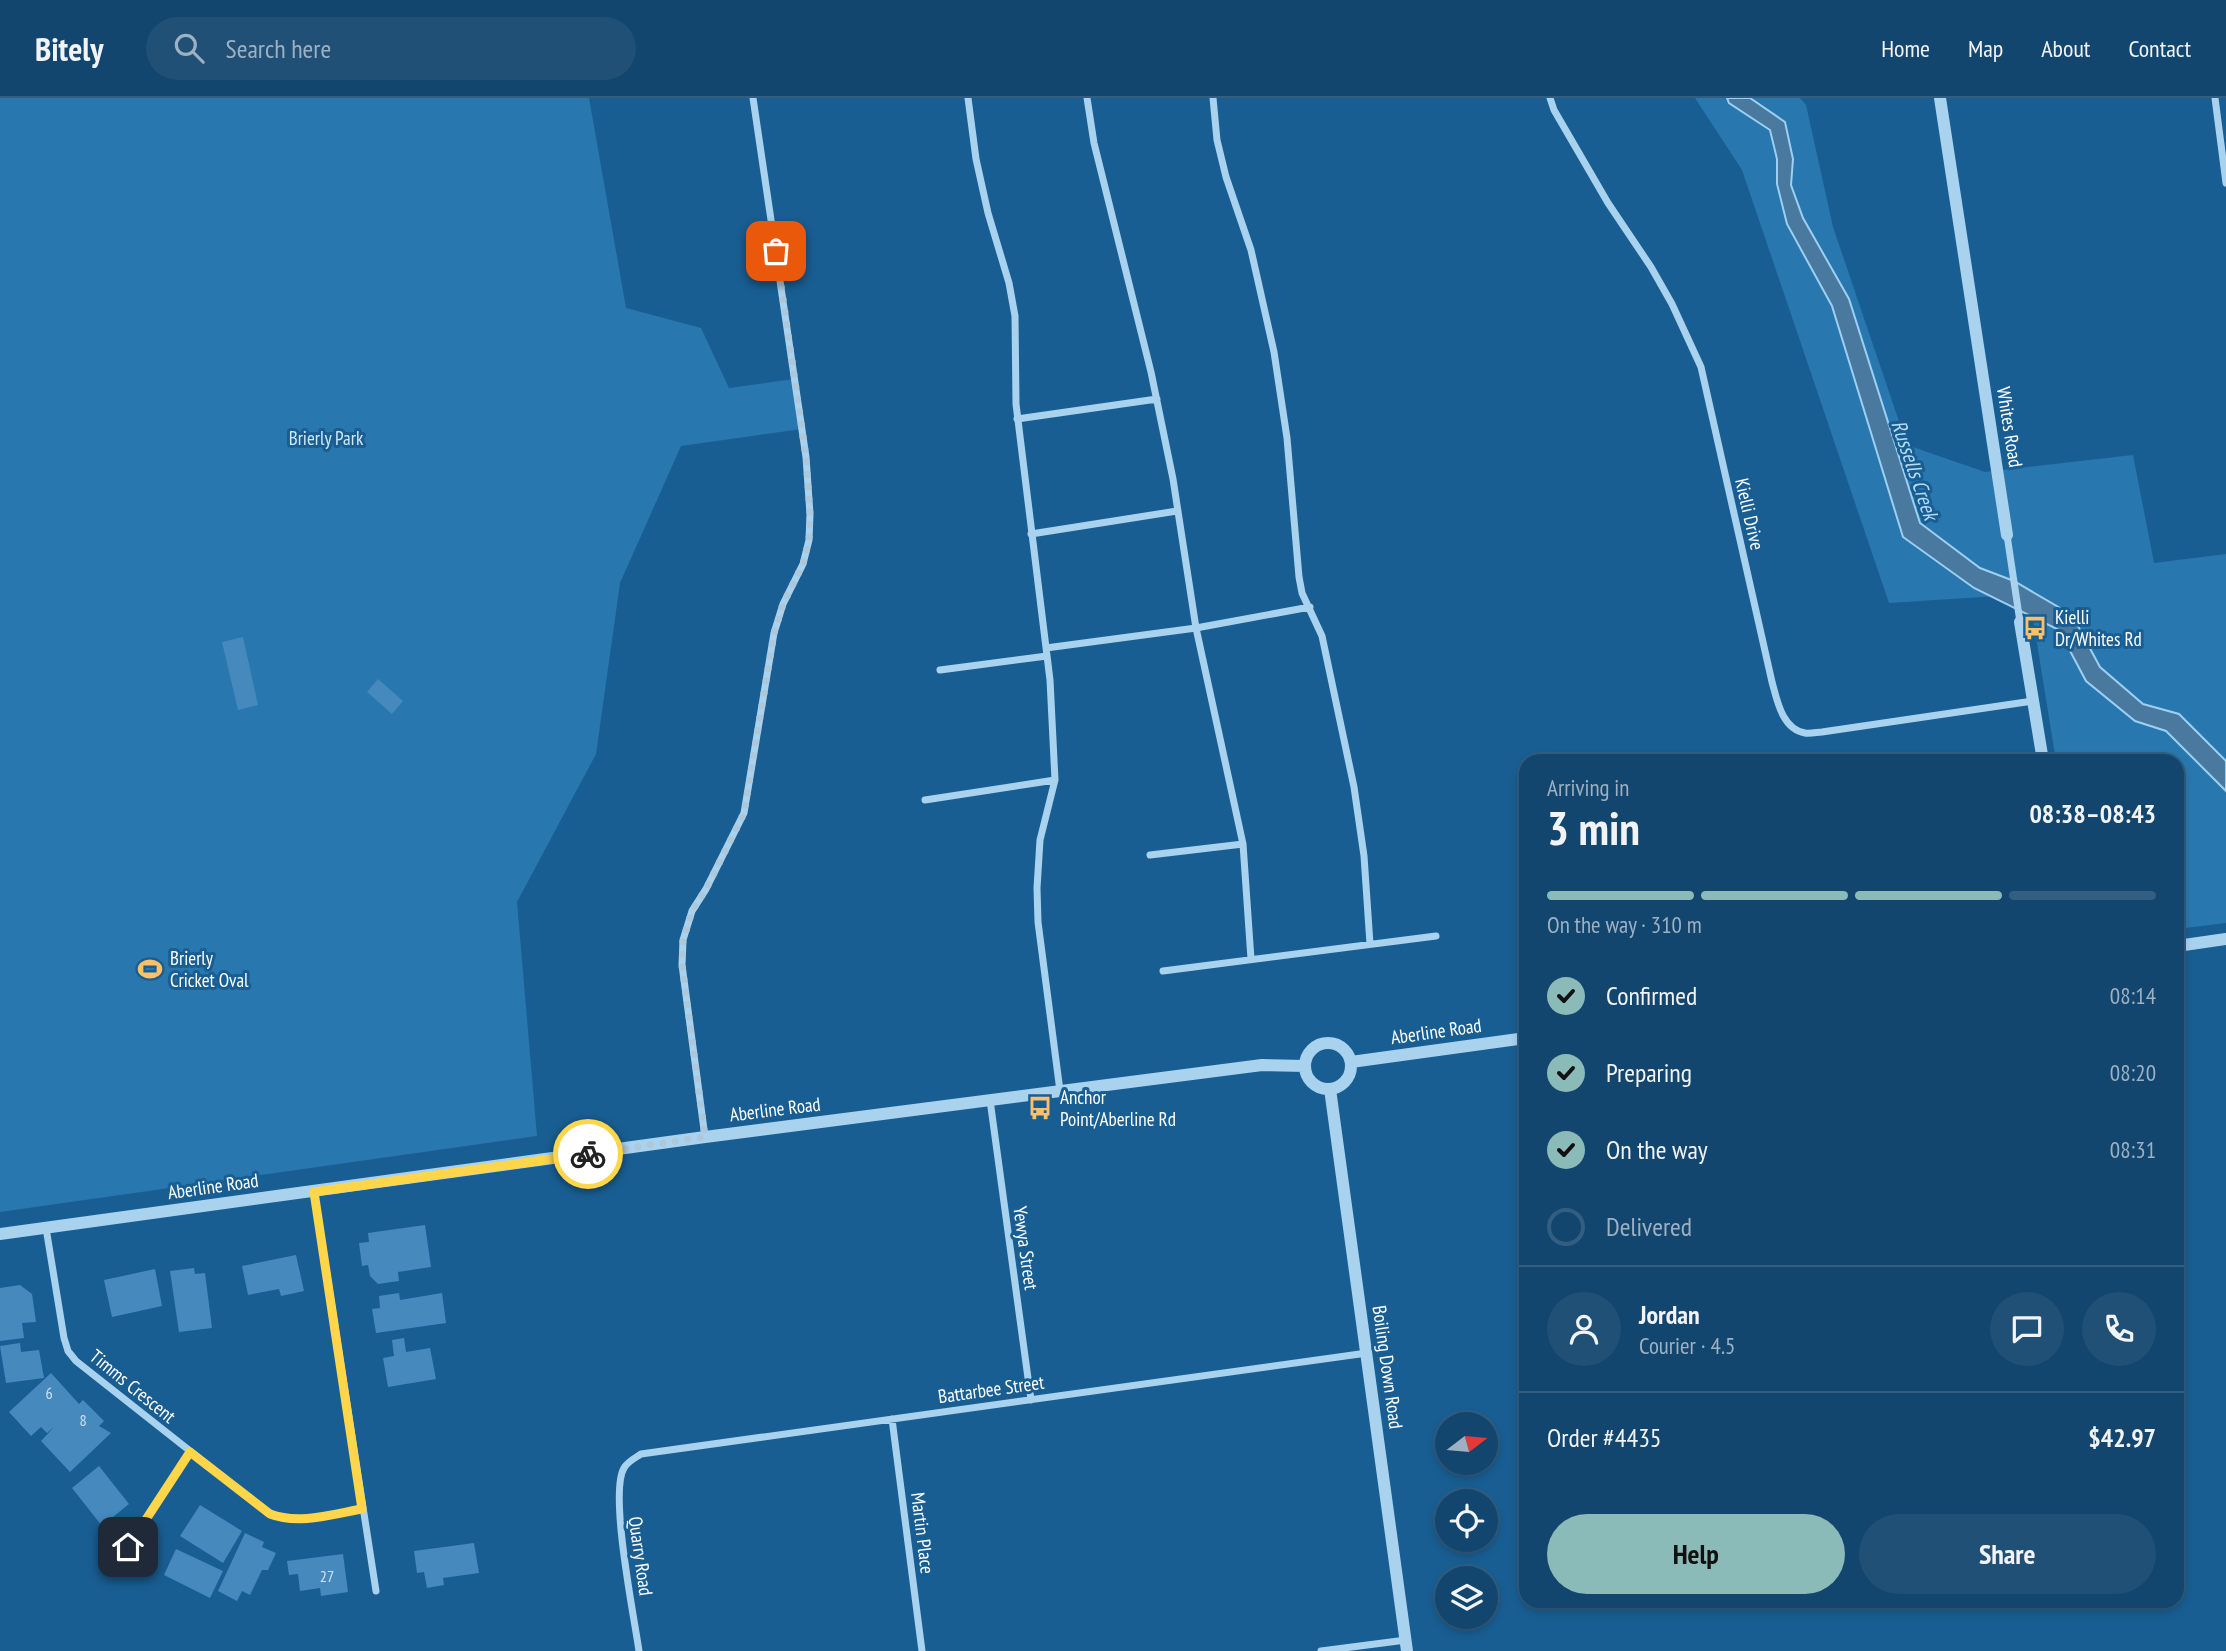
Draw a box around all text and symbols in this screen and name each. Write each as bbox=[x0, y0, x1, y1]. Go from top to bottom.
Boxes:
search box bbox=[146, 17, 636, 80]
text: Bitely bbox=[35, 27, 104, 70]
icon: search bbox=[170, 29, 208, 67]
text: Search here bbox=[226, 32, 331, 65]
text: Home bbox=[1881, 33, 1930, 64]
text: Map bbox=[1968, 33, 2003, 64]
text: About bbox=[2041, 33, 2090, 64]
text: Contact bbox=[2128, 33, 2191, 64]
pin bbox=[746, 221, 806, 281]
icon: bag bbox=[757, 232, 795, 270]
street label: Whites Road bbox=[1992, 385, 2028, 469]
water label: Russells Creek bbox=[1885, 417, 1946, 526]
park label: Brierly Park bbox=[289, 426, 364, 450]
street label: Kielli Drive bbox=[1730, 476, 1770, 552]
place label: Kielli Dr/Whites Rd bbox=[2055, 605, 2142, 651]
bus stop icon: Kielli Dr/Whites Rd bbox=[2021, 614, 2049, 642]
text: Arriving in bbox=[1547, 773, 1629, 802]
text: 08:38–08:43 bbox=[2029, 797, 2156, 830]
text: 3 min bbox=[1547, 798, 1640, 858]
text: On the way · 310 m bbox=[1547, 910, 1702, 939]
place label: Brierly Cricket Oval bbox=[170, 946, 249, 992]
sports icon: Brierly Cricket Oval bbox=[136, 955, 164, 983]
icon: check bbox=[1547, 977, 1585, 1015]
text: Confirmed bbox=[1606, 979, 1697, 1012]
text: 08:14 bbox=[2110, 981, 2156, 1010]
street label: Aberline Road bbox=[1389, 1013, 1483, 1049]
icon: check bbox=[1547, 1054, 1585, 1092]
text: Preparing bbox=[1606, 1056, 1692, 1089]
text: 08:20 bbox=[2110, 1058, 2156, 1087]
place label: Anchor Point/Aberline Rd bbox=[1060, 1085, 1176, 1131]
street label: Aberline Road bbox=[728, 1092, 822, 1126]
bus stop icon: Anchor Point/Aberline Rd bbox=[1026, 1094, 1054, 1122]
courier bbox=[553, 1119, 623, 1189]
icon: check bbox=[1547, 1131, 1585, 1169]
text: On the way bbox=[1606, 1133, 1708, 1166]
icon: bike bbox=[569, 1135, 607, 1173]
text: 08:31 bbox=[2110, 1135, 2156, 1164]
street label: Aberline Road bbox=[166, 1168, 260, 1204]
street label: Yewya Street bbox=[1008, 1205, 1044, 1292]
text: Delivered bbox=[1606, 1210, 1692, 1243]
button: person bbox=[1547, 1292, 1621, 1366]
button: chat bbox=[1990, 1292, 2064, 1366]
button: phone bbox=[2082, 1292, 2156, 1366]
text: Jordan bbox=[1639, 1298, 1700, 1331]
street label: Boiling Down Road bbox=[1367, 1304, 1409, 1430]
text: Courier · 4.5 bbox=[1639, 1331, 1735, 1360]
street label: Timms Crescent bbox=[85, 1344, 181, 1428]
street label: Battarbee Street bbox=[936, 1370, 1046, 1408]
house number: 6 bbox=[45, 1383, 53, 1403]
house number: 8 bbox=[79, 1410, 87, 1430]
north arrow bbox=[1435, 1412, 1498, 1475]
map controls bbox=[1435, 1412, 1498, 1629]
text: Order #4435 bbox=[1547, 1421, 1662, 1454]
text: $42.97 bbox=[2088, 1421, 2156, 1454]
button: locate bbox=[1435, 1489, 1498, 1552]
street label: Martin Place bbox=[906, 1491, 940, 1575]
button: Help bbox=[1547, 1514, 1845, 1594]
button: Share bbox=[1859, 1514, 2156, 1594]
street label: Quarry Road bbox=[624, 1515, 658, 1597]
pin bbox=[98, 1517, 158, 1577]
icon: home bbox=[109, 1528, 147, 1566]
house number: 27 bbox=[320, 1566, 334, 1586]
button: layers bbox=[1435, 1566, 1498, 1629]

